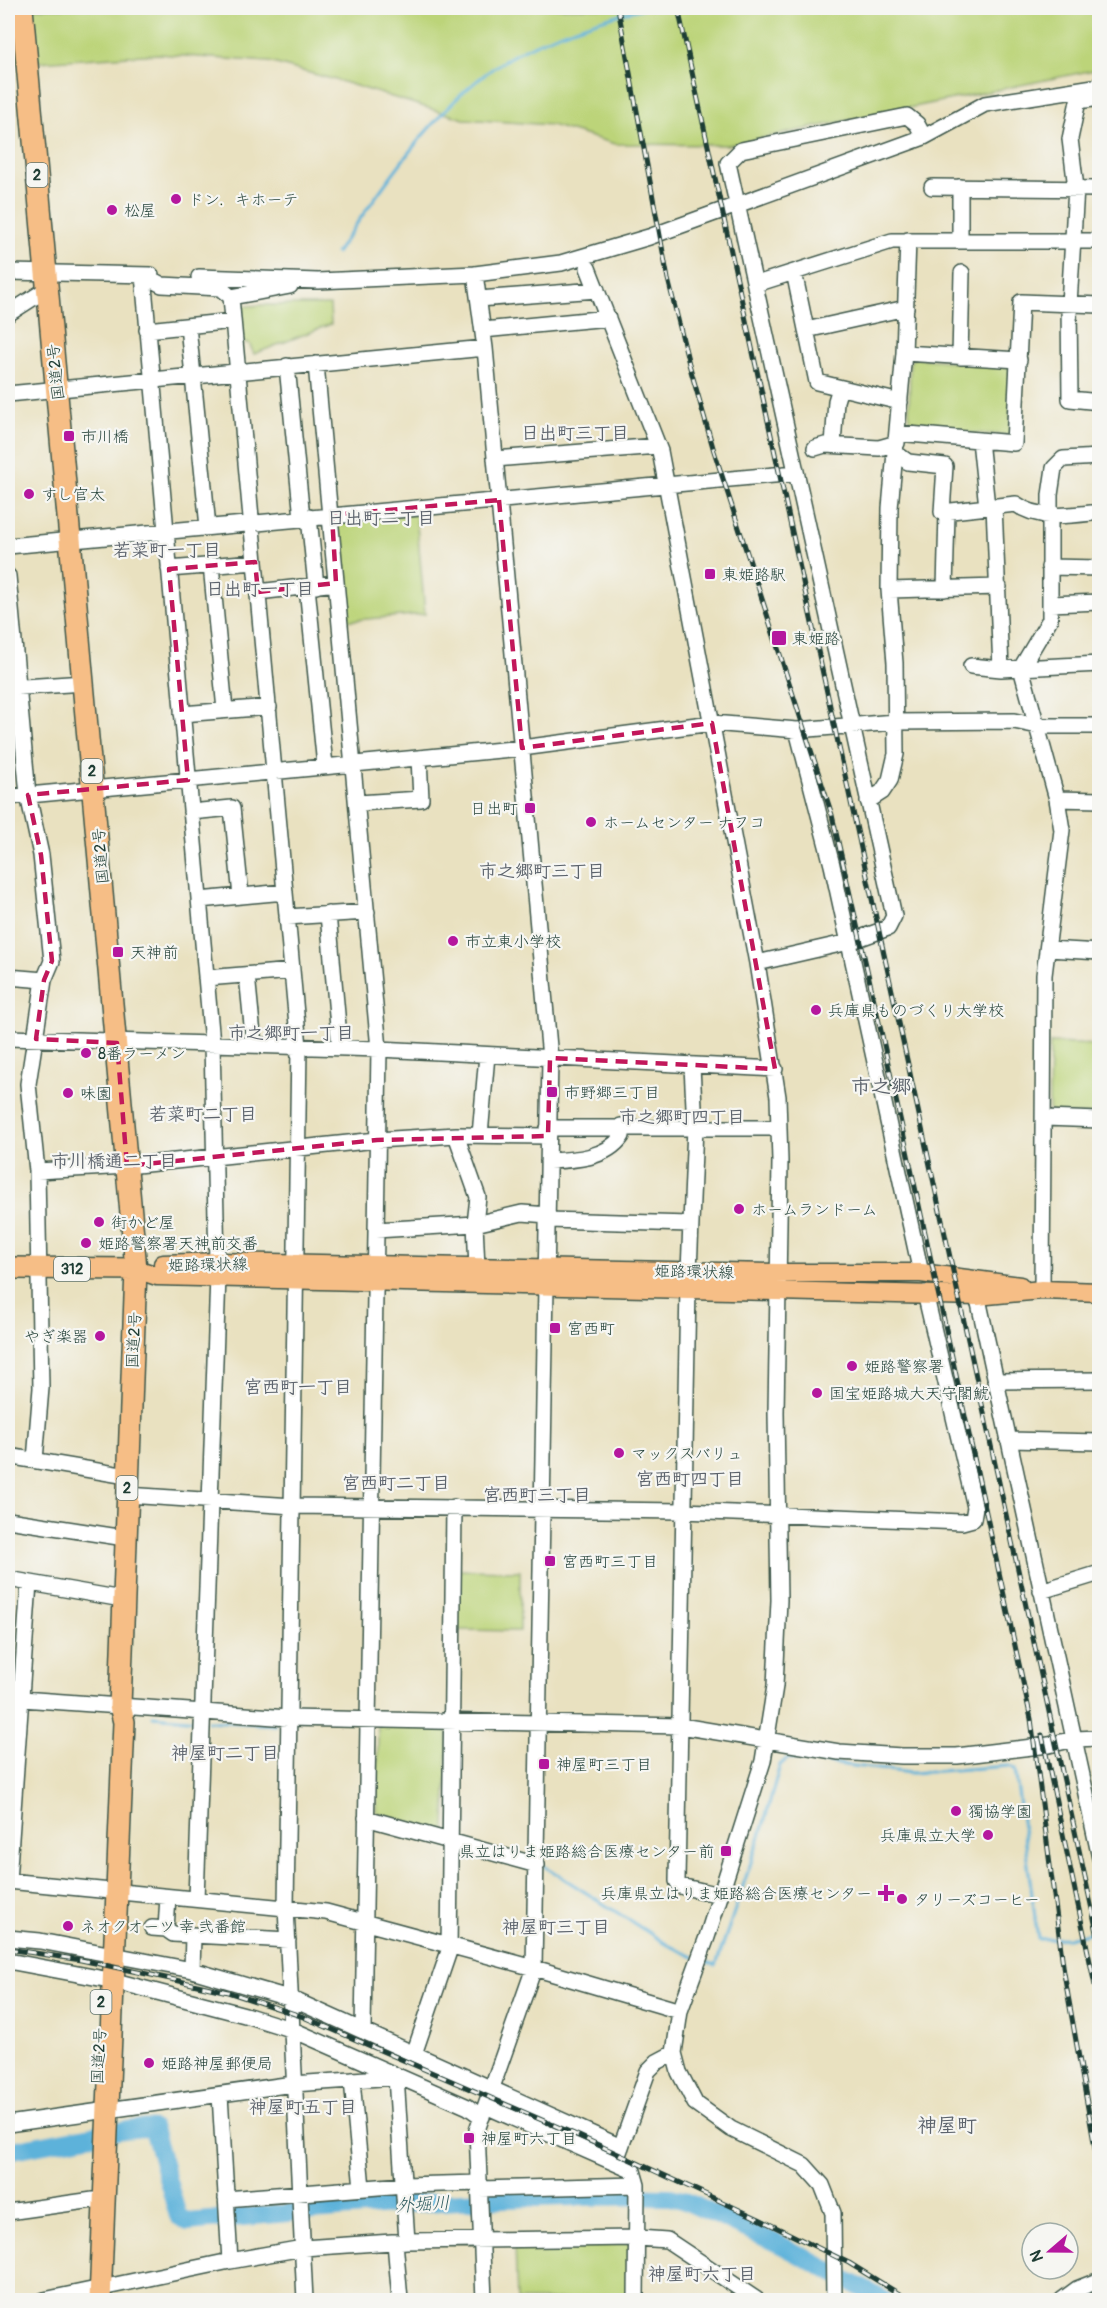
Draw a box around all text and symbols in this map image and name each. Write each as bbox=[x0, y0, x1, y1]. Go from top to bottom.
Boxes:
road number: 2 bbox=[26, 163, 48, 187]
place label: ドン．キホーテ bbox=[188, 190, 298, 210]
marker: ドン．キホーテ bbox=[169, 192, 183, 206]
place label: 松屋 bbox=[124, 201, 156, 221]
marker: 松屋 bbox=[105, 203, 119, 217]
street label: 国道2号 bbox=[43, 343, 69, 401]
district label: 日出町三丁目 bbox=[521, 422, 629, 445]
place label: 市川橋 bbox=[81, 427, 129, 447]
marker: 市川橋 bbox=[62, 429, 76, 443]
place label: すし官太 bbox=[41, 485, 105, 505]
marker: すし官太 bbox=[22, 487, 36, 501]
district label: 日出町二丁目 bbox=[327, 507, 435, 530]
district label: 若菜町一丁目 bbox=[113, 539, 221, 562]
place label: 東姫路駅 bbox=[722, 565, 786, 585]
marker: 東姫路駅 bbox=[703, 567, 717, 581]
district label: 日出町一丁目 bbox=[206, 578, 314, 601]
marker: 東姫路 bbox=[770, 629, 788, 647]
place label: 東姫路 bbox=[792, 629, 840, 649]
road number: 2 bbox=[82, 759, 103, 783]
place label: 日出町 bbox=[470, 799, 518, 819]
marker: 日出町 bbox=[523, 801, 537, 815]
place label: ホームセンター ナフコ bbox=[603, 813, 765, 833]
marker: ホームセンター ナフコ bbox=[584, 815, 598, 829]
street label: 国道2号 bbox=[89, 827, 113, 885]
district label: 市之郷町三丁目 bbox=[479, 860, 605, 883]
place label: 市立東小学校 bbox=[465, 932, 561, 952]
marker: 市立東小学校 bbox=[446, 934, 460, 948]
place label: 天神前 bbox=[130, 943, 178, 963]
marker: 天神前 bbox=[111, 945, 125, 959]
place label: 兵庫県ものづくり大学校 bbox=[828, 1001, 1004, 1021]
marker: 兵庫県ものづくり大学校 bbox=[809, 1003, 823, 1017]
district label: 市之郷町一丁目 bbox=[228, 1022, 354, 1045]
place label: 8番ラーメン bbox=[98, 1044, 186, 1064]
marker: 8番ラーメン bbox=[79, 1046, 93, 1060]
district label: 市之郷 bbox=[851, 1074, 911, 1099]
place label: 市野郷三丁目 bbox=[564, 1083, 660, 1103]
place label: 味園 bbox=[80, 1084, 112, 1104]
marker: 市野郷三丁目 bbox=[545, 1085, 559, 1099]
marker: 味園 bbox=[61, 1086, 75, 1100]
district label: 若菜町二丁目 bbox=[149, 1103, 257, 1126]
district label: 市之郷町四丁目 bbox=[619, 1106, 745, 1129]
district label: 市川橋通二丁目 bbox=[51, 1150, 177, 1173]
place label: ホームランドーム bbox=[751, 1200, 877, 1220]
marker: ホームランドーム bbox=[732, 1202, 746, 1216]
place label: 街かど屋 bbox=[111, 1213, 175, 1233]
marker: 街かど屋 bbox=[92, 1215, 106, 1229]
place label: 姫路警察署天神前交番 bbox=[98, 1234, 258, 1254]
marker: 姫路警察署天神前交番 bbox=[79, 1236, 93, 1250]
street label: 姫路環状線 bbox=[168, 1254, 248, 1276]
road number: 312 bbox=[54, 1257, 90, 1281]
street label: 姫路環状線 bbox=[654, 1261, 734, 1283]
street label: 国道2号 bbox=[123, 1311, 145, 1369]
place label: 宮西町 bbox=[567, 1319, 615, 1339]
marker: 宮西町 bbox=[548, 1321, 562, 1335]
place label: やぎ楽器 bbox=[24, 1327, 88, 1347]
marker: やぎ楽器 bbox=[93, 1329, 107, 1343]
place label: 姫路警察署 bbox=[864, 1357, 944, 1377]
marker: 姫路警察署 bbox=[845, 1359, 859, 1373]
district label: 宮西町一丁目 bbox=[244, 1376, 352, 1399]
place label: 国宝姫路城大天守閣鯱 bbox=[829, 1384, 989, 1404]
marker: 国宝姫路城大天守閣鯱 bbox=[810, 1386, 824, 1400]
place label: マックスバリュ bbox=[631, 1444, 743, 1464]
marker: マックスバリュ bbox=[612, 1446, 626, 1460]
district label: 宮西町四丁目 bbox=[636, 1468, 744, 1491]
district label: 宮西町二丁目 bbox=[342, 1472, 450, 1495]
road number: 2 bbox=[116, 1476, 138, 1500]
district label: 宮西町三丁目 bbox=[483, 1484, 591, 1507]
place label: 宮西町三丁目 bbox=[562, 1552, 658, 1572]
marker: 宮西町三丁目 bbox=[543, 1554, 557, 1568]
district label: 神屋町二丁目 bbox=[171, 1742, 279, 1765]
place label: 神屋町三丁目 bbox=[556, 1755, 652, 1775]
marker: 神屋町三丁目 bbox=[537, 1757, 551, 1771]
place label: 獨協学園 bbox=[968, 1802, 1032, 1822]
marker: 獨協学園 bbox=[949, 1804, 963, 1818]
place label: 兵庫県立大学 bbox=[880, 1826, 976, 1846]
marker: 兵庫県立大学 bbox=[981, 1828, 995, 1842]
place label: 県立はりま姫路総合医療センター前 bbox=[459, 1842, 714, 1862]
marker: 県立はりま姫路総合医療センター前 bbox=[719, 1844, 733, 1858]
place label: 兵庫県立はりま姫路総合医療センター bbox=[601, 1884, 872, 1904]
marker: 兵庫県立はりま姫路総合医療センター bbox=[877, 1884, 895, 1902]
place label: タリーズコーヒー bbox=[914, 1890, 1040, 1910]
marker: タリーズコーヒー bbox=[895, 1892, 909, 1906]
district label: 神屋町三丁目 bbox=[502, 1916, 610, 1939]
place label: ネオクオーツ 幸 弐番館 bbox=[80, 1917, 246, 1937]
marker: ネオクオーツ 幸 弐番館 bbox=[61, 1919, 75, 1933]
road number: 2 bbox=[90, 1990, 112, 2014]
street label: 国道2号 bbox=[88, 2027, 110, 2085]
place label: 姫路神屋郵便局 bbox=[161, 2054, 273, 2074]
marker: 姫路神屋郵便局 bbox=[142, 2056, 156, 2070]
district label: 神屋町五丁目 bbox=[249, 2096, 357, 2119]
district label: 神屋町 bbox=[917, 2113, 977, 2138]
place label: 神屋町六丁目 bbox=[481, 2129, 577, 2149]
marker: 神屋町六丁目 bbox=[462, 2131, 476, 2145]
water label: 外堀川 bbox=[395, 2192, 451, 2217]
north arrow bbox=[1020, 2221, 1080, 2281]
text: N bbox=[1026, 2247, 1048, 2264]
district label: 神屋町六丁目 bbox=[648, 2263, 756, 2286]

